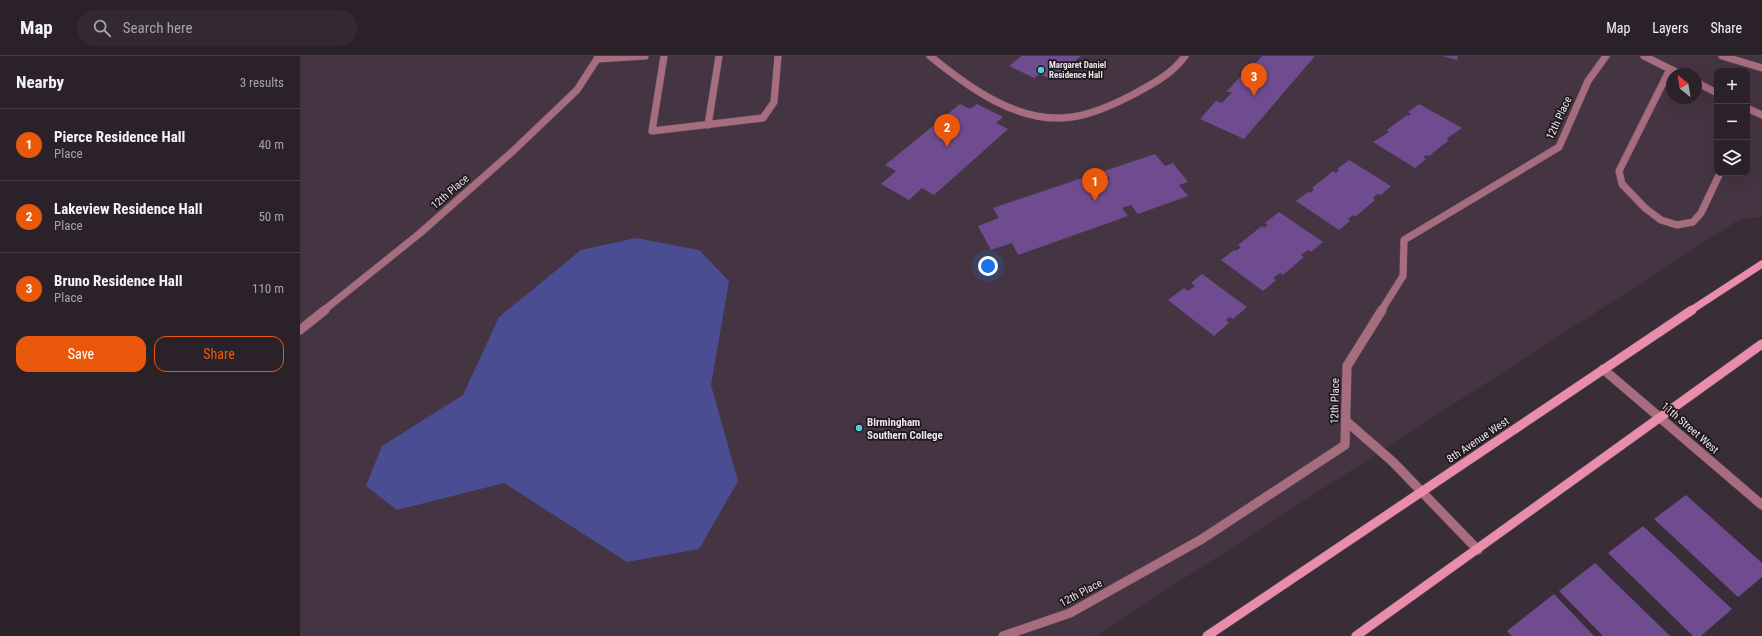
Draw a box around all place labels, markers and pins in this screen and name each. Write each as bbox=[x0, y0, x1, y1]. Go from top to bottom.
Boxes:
place label: Margaret Daniel Residence Hall bbox=[1049, 60, 1106, 80]
pin: 3 bbox=[1241, 63, 1267, 96]
marker: Margaret Daniel Residence Hall bbox=[1036, 65, 1046, 75]
pin: 2 bbox=[934, 114, 960, 147]
pin: 1 bbox=[1082, 168, 1108, 201]
place label: Birmingham Southern College bbox=[867, 416, 943, 442]
marker: Birmingham Southern College bbox=[854, 423, 864, 433]

